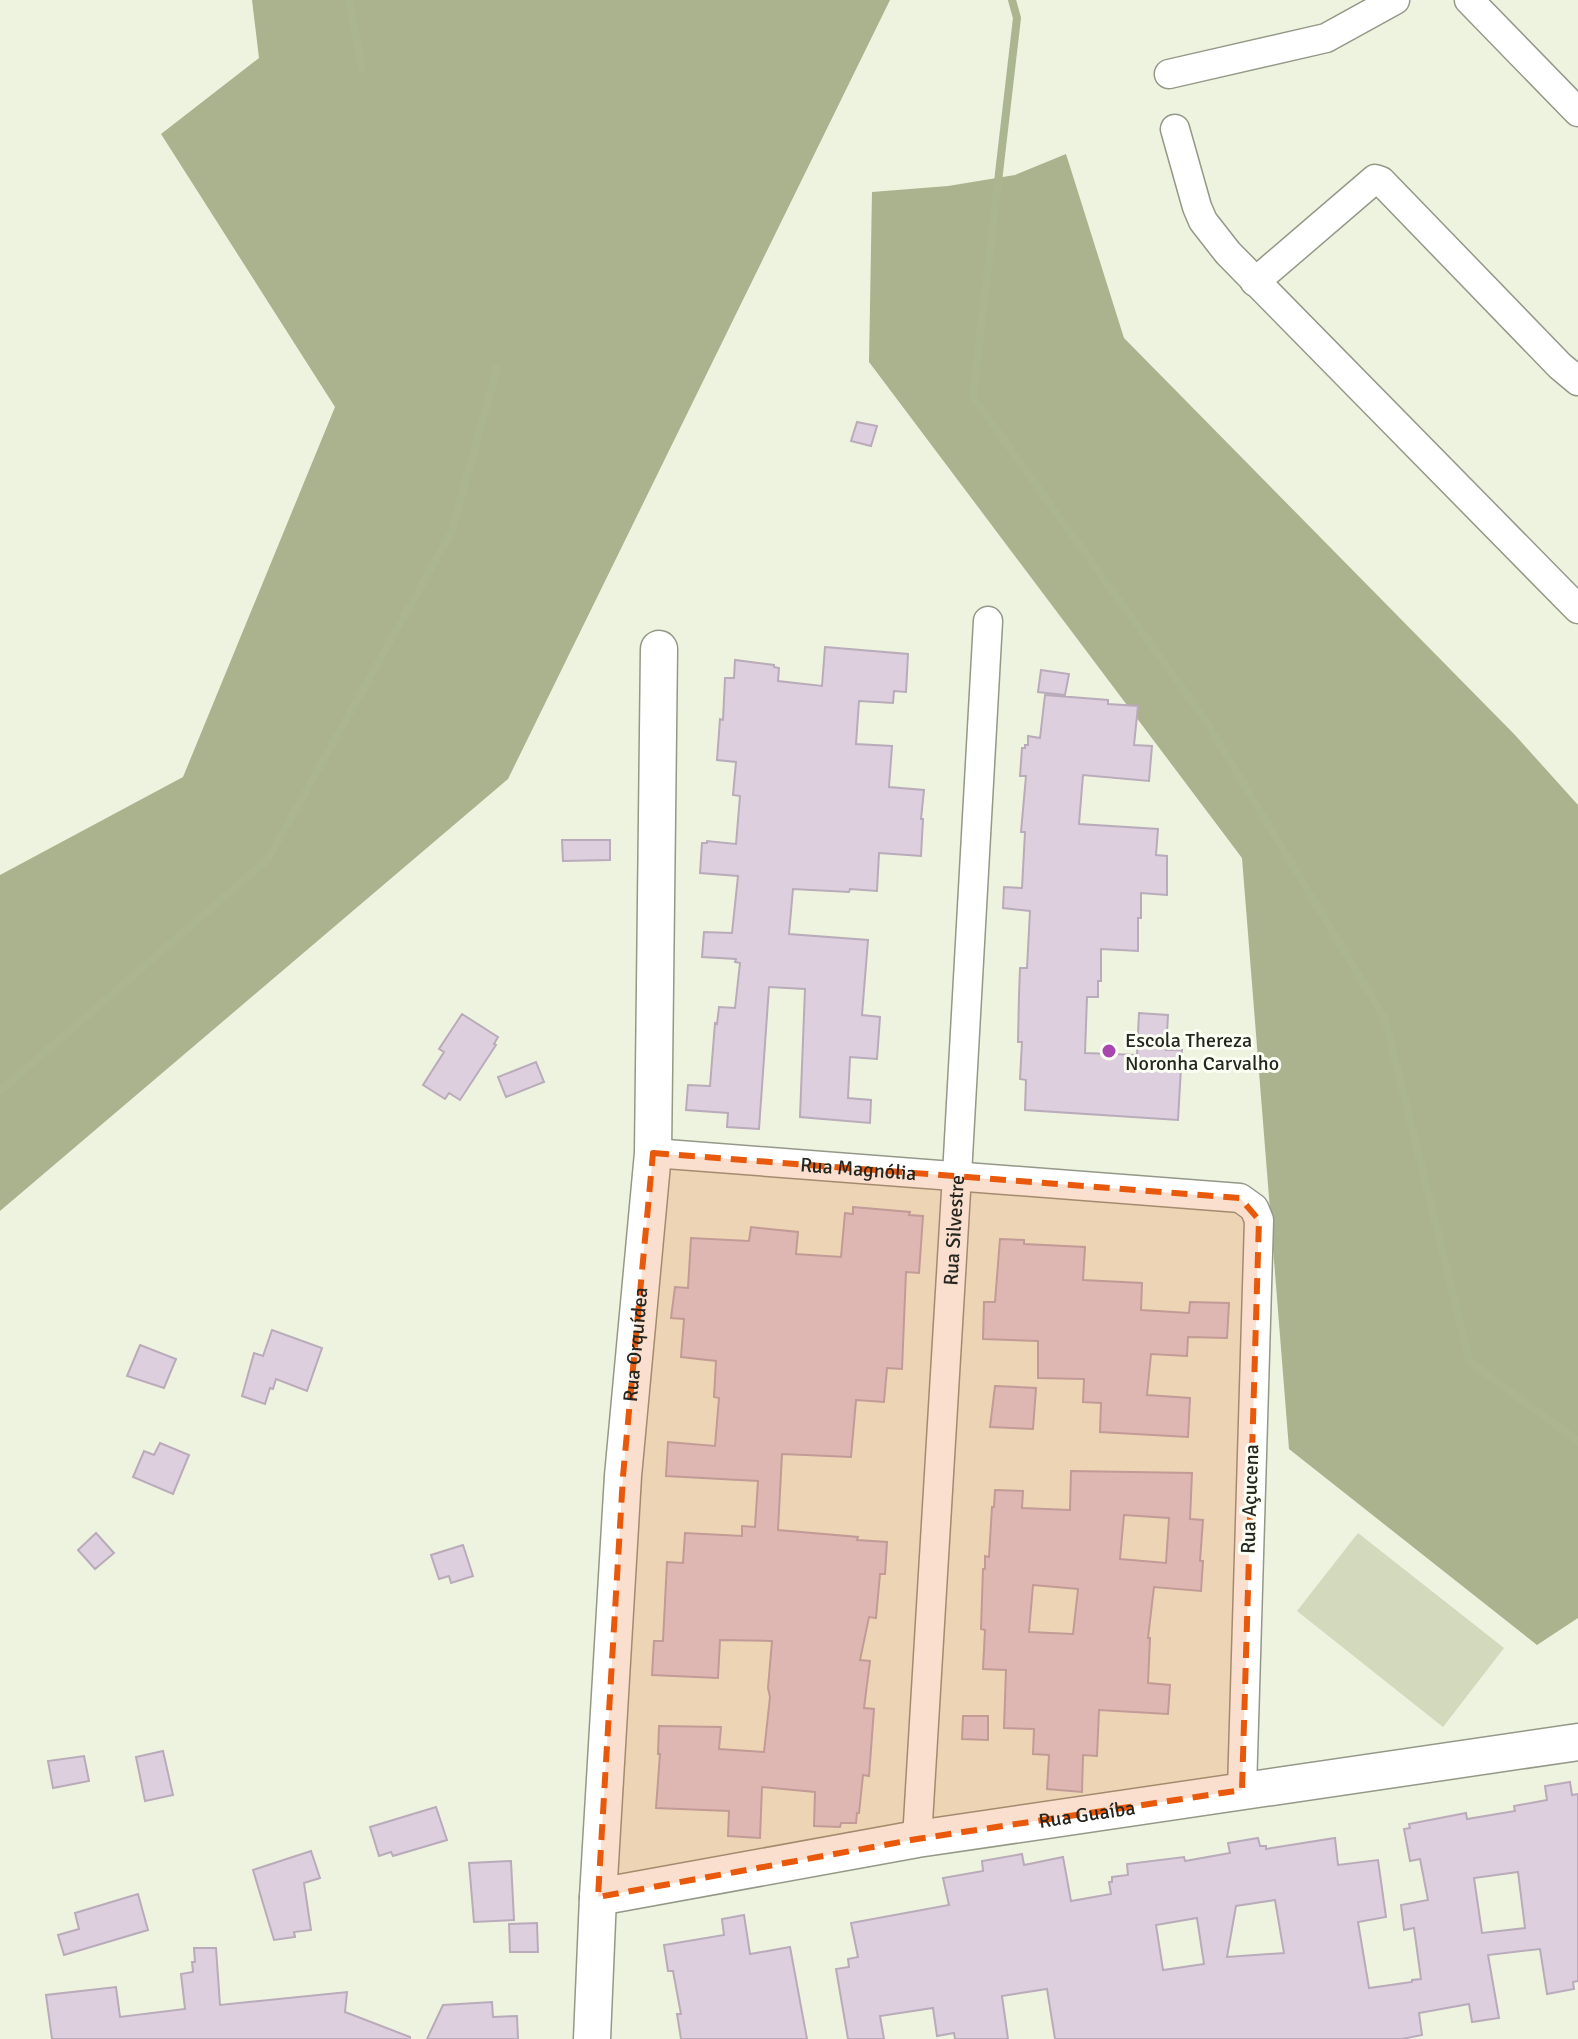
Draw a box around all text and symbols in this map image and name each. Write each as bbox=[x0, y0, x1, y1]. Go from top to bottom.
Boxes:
place label: Escola Thereza Noronha Carvalho bbox=[1125, 1028, 1279, 1076]
marker: Escola Thereza Noronha Carvalho bbox=[1100, 1042, 1118, 1060]
street label: Rua Magnólia bbox=[799, 1152, 917, 1186]
street label: Rua Silvestre bbox=[938, 1174, 969, 1286]
street label: Rua Orquídea bbox=[617, 1286, 653, 1403]
street label: Rua Açucena bbox=[1236, 1444, 1264, 1554]
street label: Rua Guaíba bbox=[1037, 1795, 1137, 1833]

